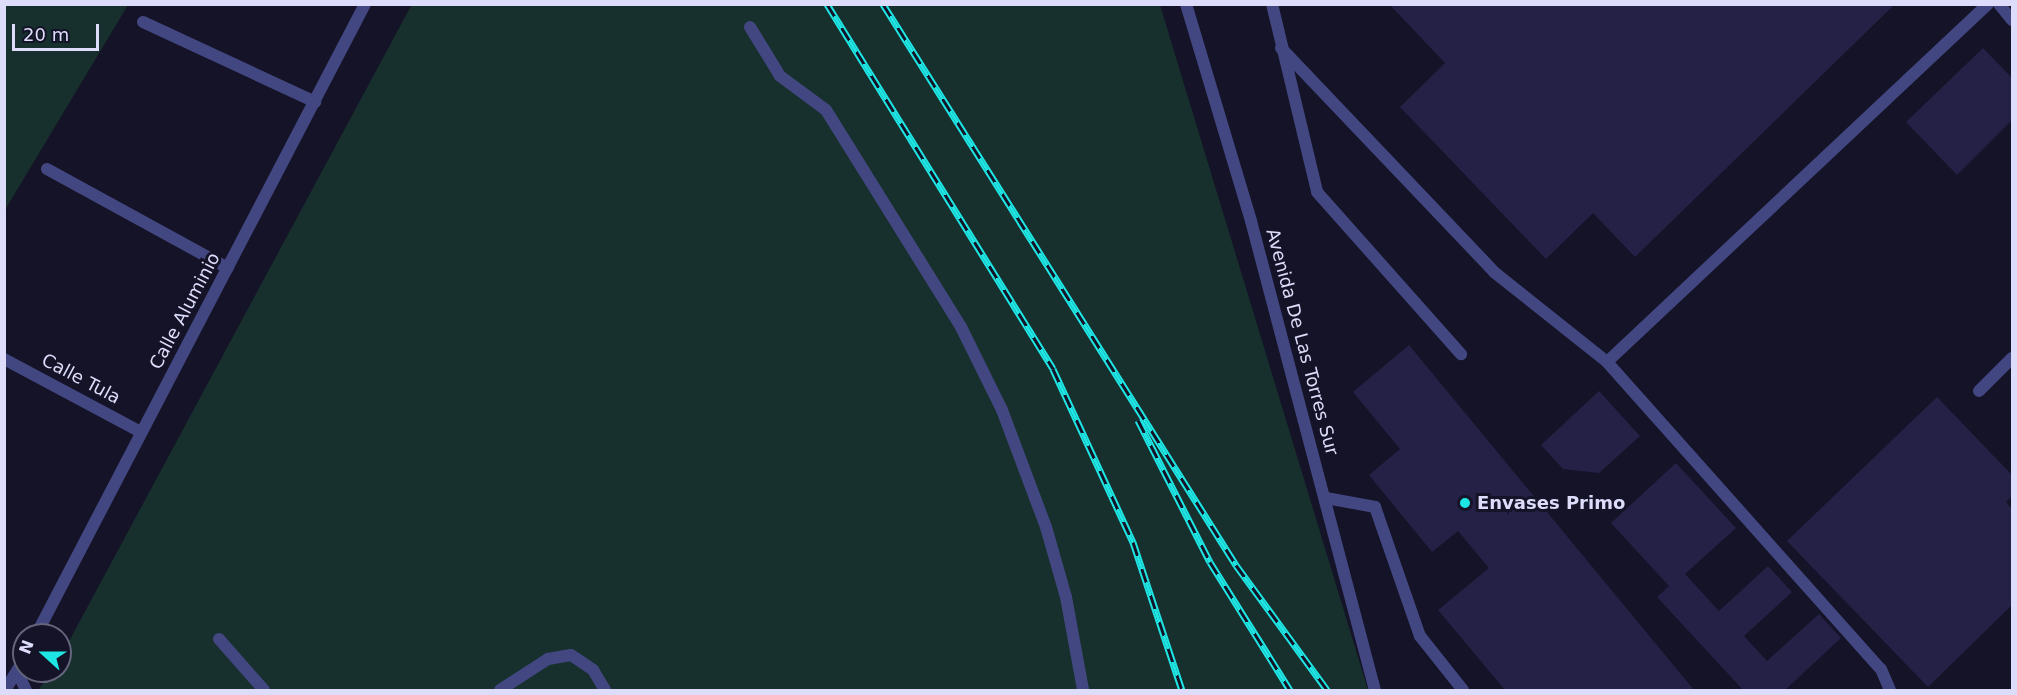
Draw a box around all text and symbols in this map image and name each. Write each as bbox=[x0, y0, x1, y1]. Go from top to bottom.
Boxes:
scale bar bbox=[15, 12, 102, 50]
text: 20 m bbox=[23, 24, 69, 45]
street label: Avenida De Las Torres Sur bbox=[1261, 226, 1343, 458]
street label: Calle Aluminio bbox=[145, 249, 225, 373]
street label: Calle Tula bbox=[38, 349, 124, 409]
place label: Envases Primo bbox=[1477, 492, 1625, 514]
marker: Envases Primo bbox=[1458, 496, 1472, 510]
north arrow bbox=[12, 623, 72, 683]
text: N bbox=[15, 637, 38, 657]

